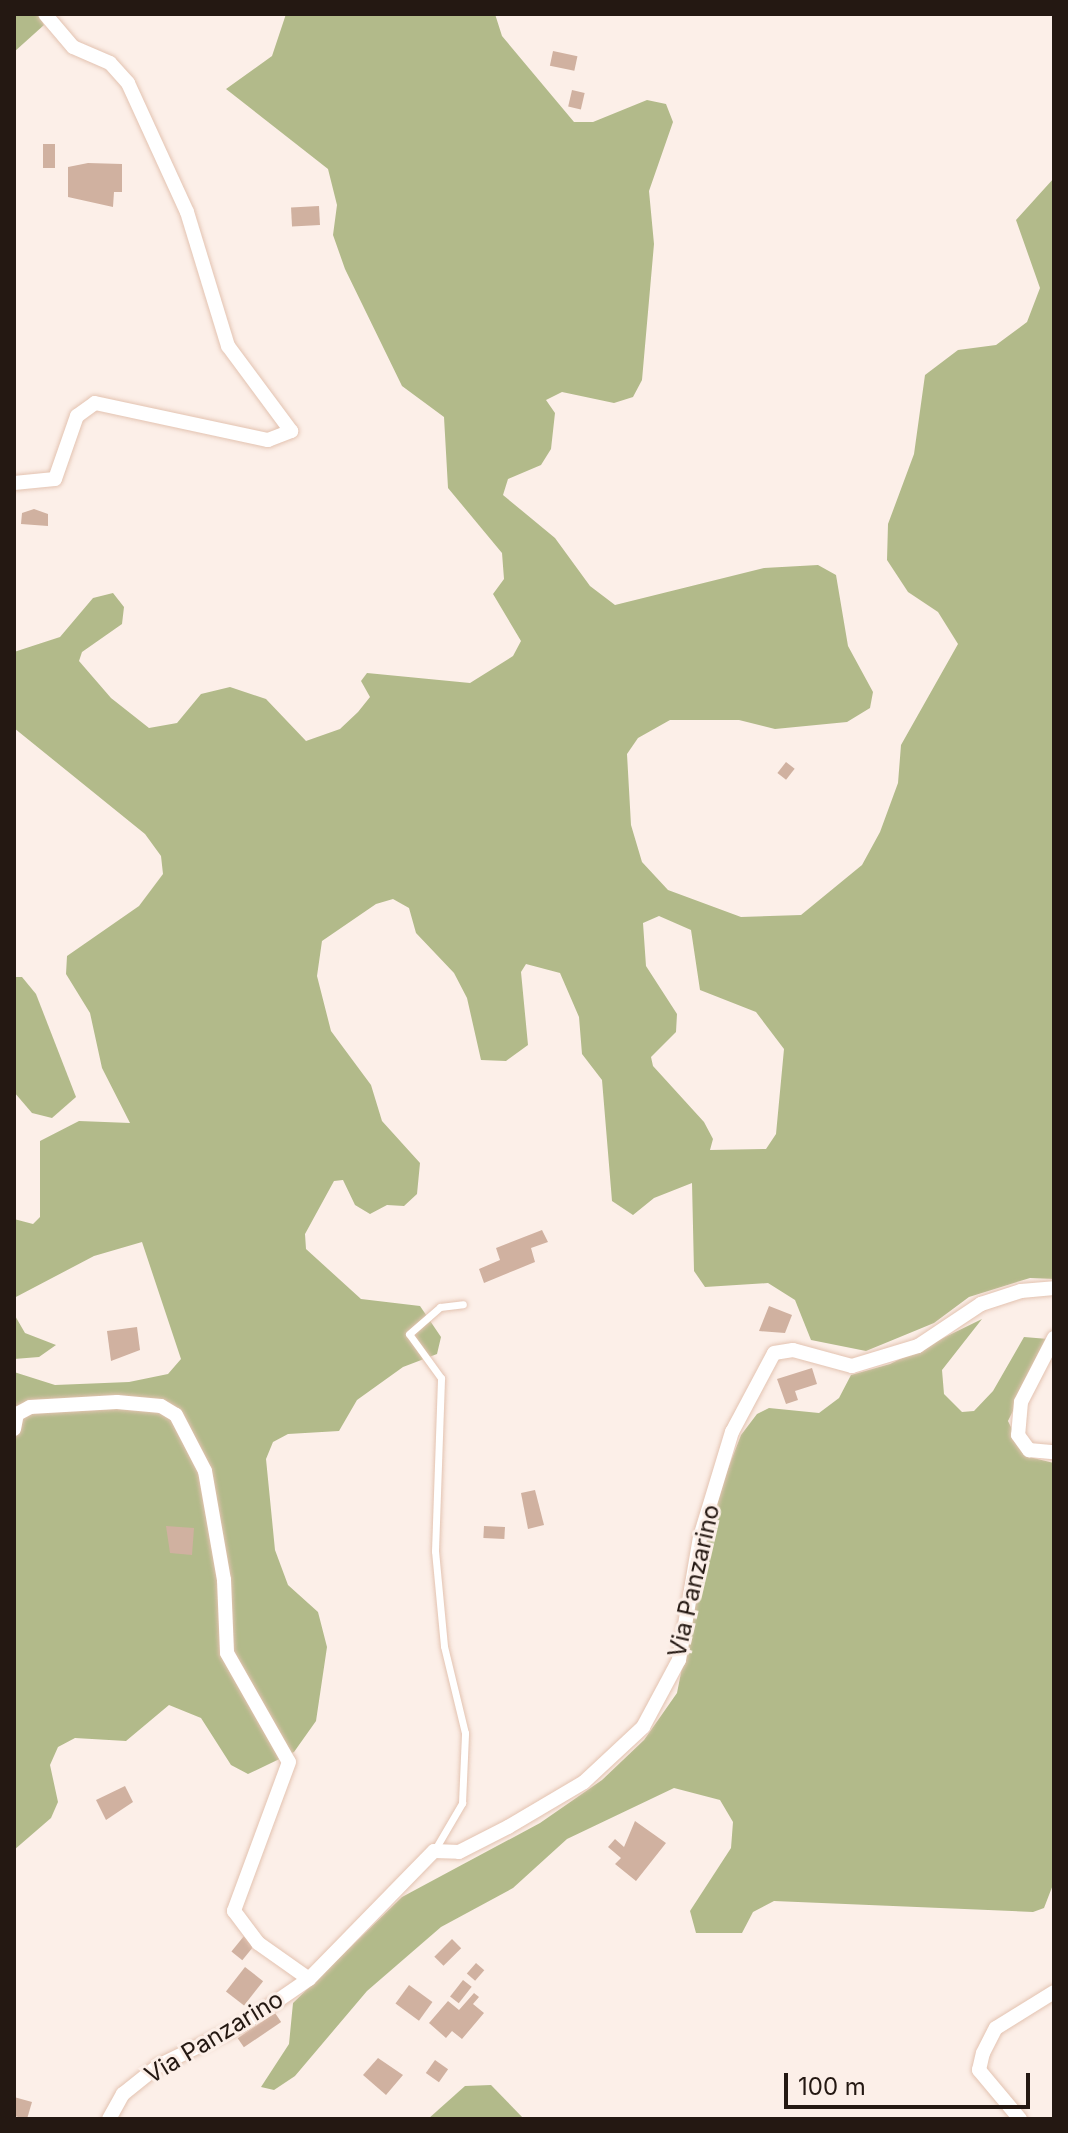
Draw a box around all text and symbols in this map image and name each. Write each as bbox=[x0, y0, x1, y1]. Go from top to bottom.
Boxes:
street label: Via Panzarino bbox=[662, 1502, 726, 1660]
street label: Via Panzarino bbox=[140, 1984, 288, 2090]
scale bar bbox=[788, 2057, 1034, 2107]
text: 100 m bbox=[798, 2072, 866, 2101]

